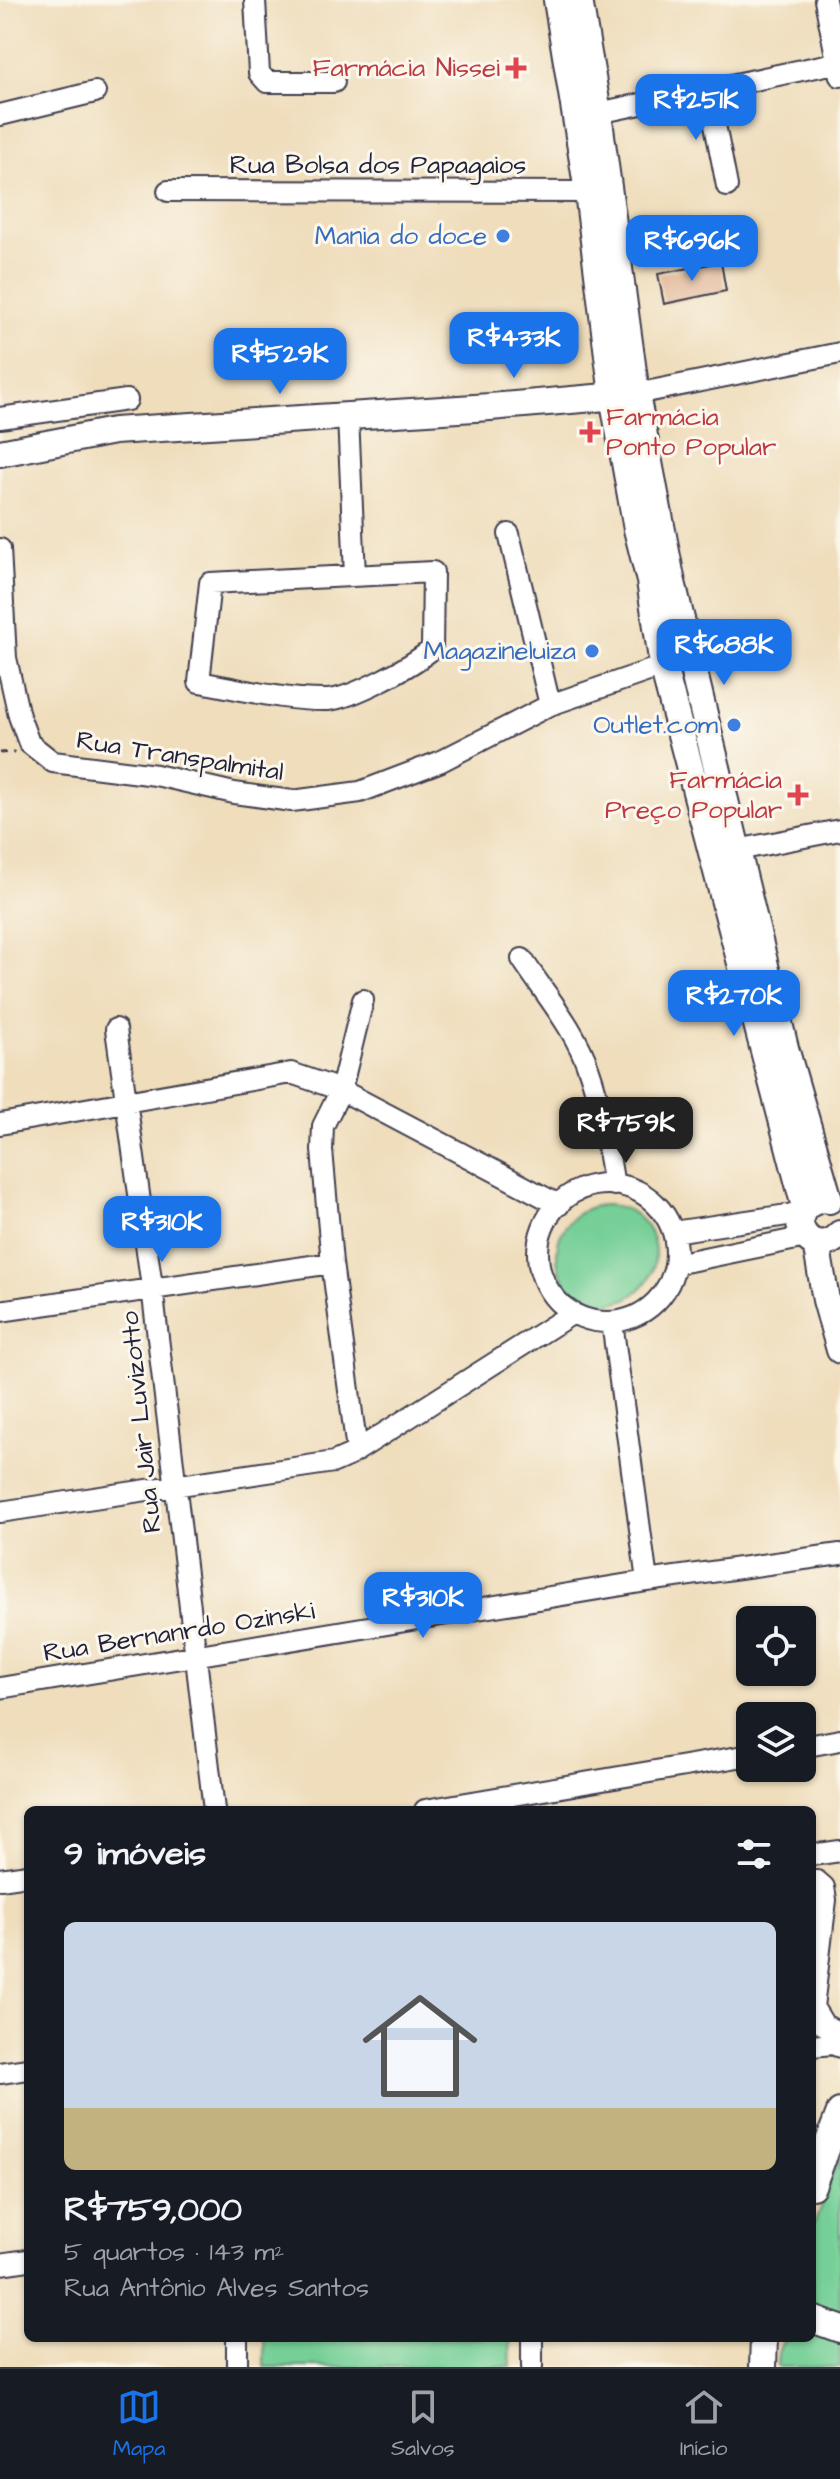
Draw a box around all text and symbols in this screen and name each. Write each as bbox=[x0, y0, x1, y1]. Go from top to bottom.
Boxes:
place label: Farmácia Nissei bbox=[313, 50, 500, 86]
marker: Farmácia Nissei bbox=[507, 59, 525, 77]
pin: R$251K bbox=[631, 74, 761, 142]
text: R$251K bbox=[653, 82, 739, 118]
street label: Rua Bolsa dos Papagaios bbox=[230, 147, 526, 185]
pin: R$696K bbox=[627, 215, 757, 283]
place label: Mania do doce bbox=[315, 218, 487, 254]
text: R$696K bbox=[644, 223, 740, 259]
marker: Mania do doce bbox=[494, 227, 512, 245]
pin: R$433K bbox=[449, 312, 579, 380]
text: R$433K bbox=[468, 320, 560, 356]
pin: R$529K bbox=[215, 328, 345, 396]
text: R$529K bbox=[232, 336, 328, 372]
place label: Farmácia Ponto Popular bbox=[606, 399, 776, 465]
marker: Farmácia Ponto Popular bbox=[581, 423, 599, 441]
pin: R$688K bbox=[659, 619, 789, 687]
text: R$688K bbox=[675, 627, 773, 663]
place label: Magazineluiza bbox=[423, 633, 576, 671]
marker: Magazineluiza bbox=[583, 642, 601, 660]
place label: Outlet.com bbox=[593, 707, 719, 743]
marker: Outlet.com bbox=[725, 716, 743, 734]
street label: Rua Transpalmital bbox=[74, 722, 286, 790]
place label: Farmácia Preço Popular bbox=[605, 762, 782, 828]
marker: Farmácia Preço Popular bbox=[789, 786, 807, 804]
pin: R$270K bbox=[669, 970, 799, 1038]
text: R$270K bbox=[686, 978, 782, 1014]
pin: R$759K bbox=[561, 1097, 691, 1165]
text: R$759K bbox=[577, 1105, 675, 1141]
pin: R$310K bbox=[97, 1196, 227, 1264]
text: R$310K bbox=[121, 1204, 203, 1240]
street label: Rua Jair Luvizotto bbox=[111, 1309, 171, 1535]
pin: R$310K bbox=[358, 1572, 488, 1640]
text: R$310K bbox=[382, 1580, 464, 1616]
street label: Rua Bernanrdo Ozinski bbox=[41, 1593, 317, 1671]
map controls bbox=[736, 1606, 816, 1782]
button: locate bbox=[736, 1606, 816, 1686]
button: layers bbox=[736, 1702, 816, 1782]
text: 9 imóveis bbox=[64, 1830, 206, 1878]
icon: filters bbox=[732, 1832, 776, 1876]
icon: home bbox=[348, 1974, 492, 2118]
text: R$759,000 bbox=[64, 2186, 242, 2234]
text: 5 quartos · 143 m² bbox=[64, 2234, 284, 2270]
text: Rua Antônio Alves Santos bbox=[64, 2270, 369, 2306]
tab: Mapa bbox=[113, 2385, 166, 2464]
tab: Salvos bbox=[391, 2385, 455, 2464]
tab: Início bbox=[680, 2385, 727, 2464]

